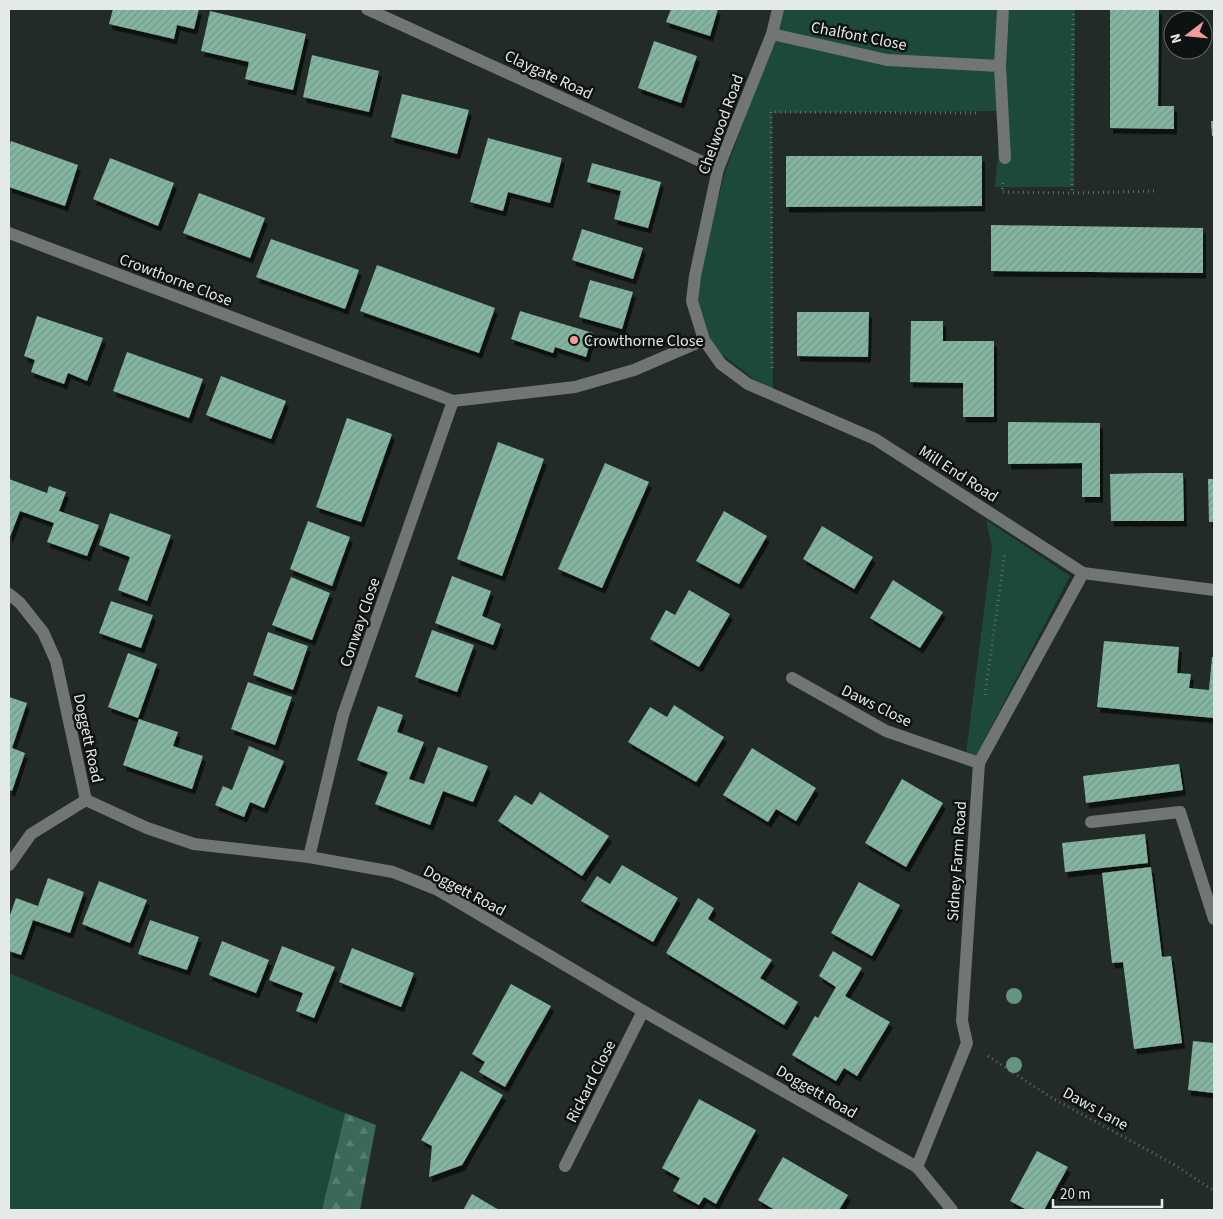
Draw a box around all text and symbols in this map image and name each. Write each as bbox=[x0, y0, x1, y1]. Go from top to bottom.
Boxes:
north arrow bbox=[1163, 10, 1213, 60]
street label: Chalfont Close bbox=[809, 16, 909, 56]
text: N bbox=[1166, 31, 1187, 46]
street label: Claygate Road bbox=[501, 45, 596, 105]
street label: Chelwood Road bbox=[693, 71, 749, 177]
street label: Crowthorne Close bbox=[116, 248, 235, 312]
place label: Crowthorne Close bbox=[584, 330, 703, 352]
marker: Crowthorne Close bbox=[568, 334, 580, 346]
street label: Mill End Road bbox=[914, 440, 1002, 508]
street label: Conway Close bbox=[334, 575, 386, 670]
street label: Daws Close bbox=[838, 679, 916, 732]
street label: Doggett Road bbox=[68, 692, 108, 785]
street label: Sidney Farm Road bbox=[942, 800, 972, 922]
street label: Doggett Road bbox=[420, 860, 510, 922]
street label: Rickard Close bbox=[561, 1036, 621, 1127]
street label: Doggett Road bbox=[772, 1060, 861, 1124]
street label: Daws Lane bbox=[1059, 1082, 1132, 1136]
scale bar bbox=[1053, 1176, 1162, 1208]
text: 20 m bbox=[1060, 1184, 1090, 1205]

